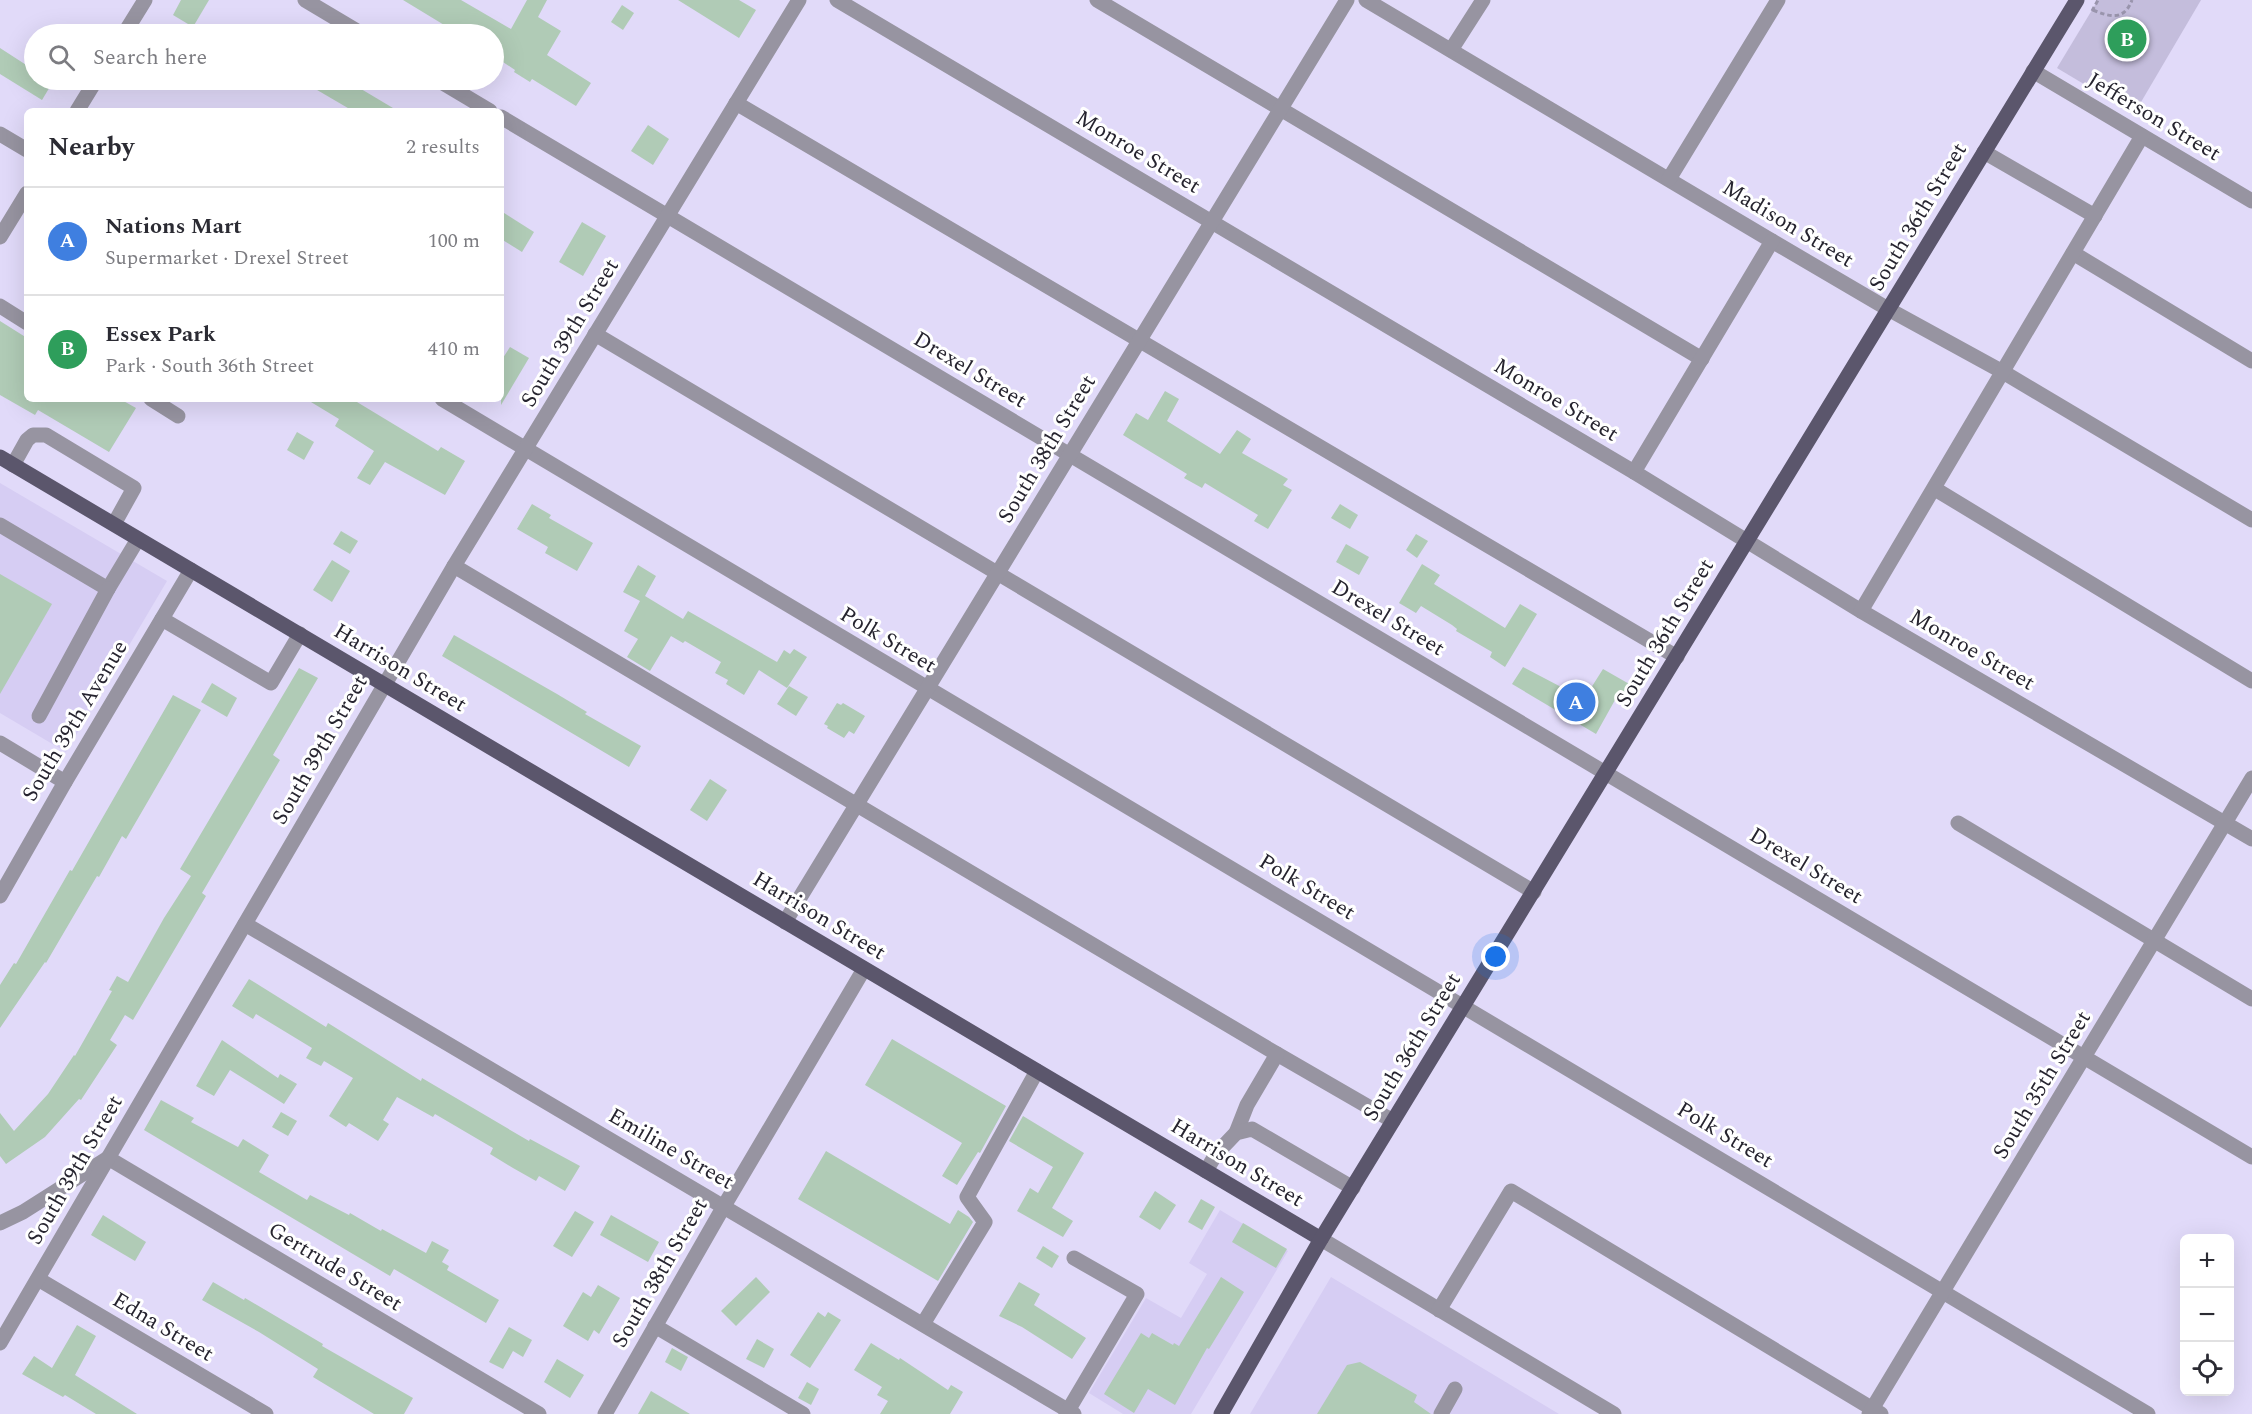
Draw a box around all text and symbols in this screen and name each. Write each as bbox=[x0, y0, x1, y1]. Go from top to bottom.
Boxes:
pin: B bbox=[2108, 16, 2146, 62]
search box bbox=[24, 24, 504, 90]
icon: search bbox=[45, 41, 78, 74]
text: Search here bbox=[93, 41, 207, 74]
street label: Jefferson Street bbox=[2081, 64, 2227, 170]
street label: Monroe Street bbox=[1069, 102, 1207, 202]
text: Nearby bbox=[48, 127, 134, 167]
text: 2 results bbox=[406, 132, 480, 162]
street label: South 36th Street bbox=[1861, 136, 1976, 298]
street label: Madison Street bbox=[1716, 172, 1860, 276]
text: Nations Mart bbox=[105, 210, 242, 243]
text: A bbox=[60, 226, 75, 256]
text: 100 m bbox=[428, 226, 480, 256]
text: Supermarket · Drexel Street bbox=[105, 243, 349, 273]
street label: South 39th Street bbox=[513, 252, 628, 414]
text: Essex Park bbox=[105, 318, 216, 351]
street label: Drexel Street bbox=[907, 323, 1033, 417]
text: B bbox=[60, 334, 75, 364]
text: 410 m bbox=[428, 334, 480, 364]
street label: Monroe Street bbox=[1487, 350, 1625, 450]
text: Park · South 36th Street bbox=[105, 351, 314, 381]
street label: South 38th Street bbox=[990, 368, 1105, 530]
street label: South 36th Street bbox=[1608, 552, 1723, 714]
street label: Drexel Street bbox=[1325, 571, 1451, 665]
street label: Polk Street bbox=[833, 598, 943, 682]
street label: Monroe Street bbox=[1903, 601, 2041, 699]
street label: Harrison Street bbox=[327, 615, 473, 721]
street label: South 39th Avenue bbox=[14, 634, 136, 808]
street label: South 39th Street bbox=[264, 669, 376, 831]
pin: A bbox=[1556, 680, 1596, 724]
street label: Drexel Street bbox=[1743, 819, 1869, 913]
street label: Polk Street bbox=[1252, 845, 1362, 929]
street label: Harrison Street bbox=[746, 863, 892, 969]
your location bbox=[1481, 942, 1510, 971]
street label: South 36th Street bbox=[1355, 966, 1470, 1128]
street label: South 35th Street bbox=[1985, 1004, 2100, 1166]
street label: South 39th Street bbox=[19, 1089, 131, 1251]
street label: Polk Street bbox=[1670, 1093, 1780, 1177]
street label: Emiline Street bbox=[602, 1100, 740, 1198]
street label: Harrison Street bbox=[1164, 1110, 1310, 1216]
street label: South 38th Street bbox=[604, 1192, 716, 1354]
street label: Gertrude Street bbox=[262, 1214, 409, 1320]
map controls bbox=[2180, 1234, 2234, 1396]
button: + bbox=[2180, 1234, 2234, 1288]
street label: Edna Street bbox=[106, 1284, 220, 1370]
button: − bbox=[2180, 1288, 2234, 1342]
button: locate bbox=[2180, 1342, 2234, 1396]

